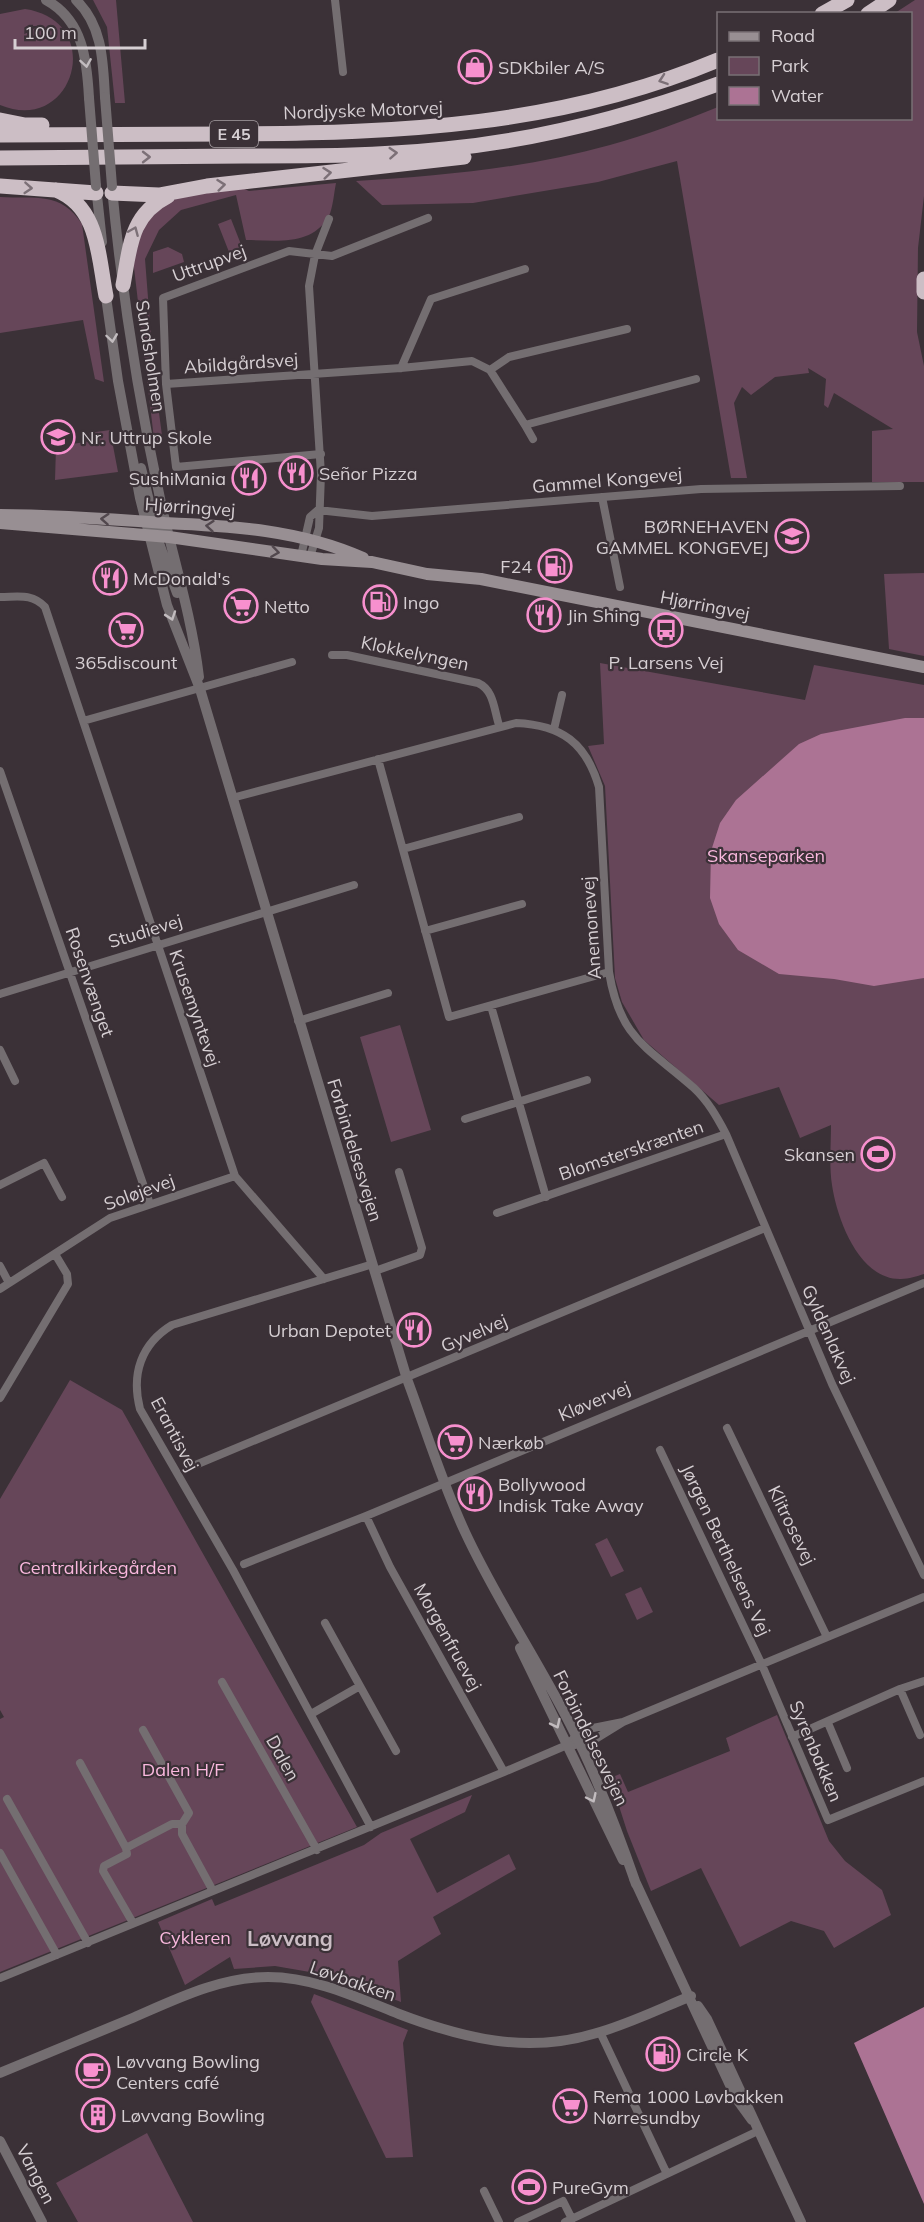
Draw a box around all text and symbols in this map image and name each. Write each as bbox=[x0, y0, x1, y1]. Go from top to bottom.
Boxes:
scale bar bbox=[15, 12, 146, 50]
legend bbox=[717, 12, 912, 120]
text: 100 m bbox=[24, 21, 77, 44]
text: Road bbox=[771, 24, 815, 47]
shop icon: SDKbiler A/S bbox=[457, 49, 493, 85]
text: Park bbox=[771, 54, 810, 77]
place label: SDKbiler A/S bbox=[498, 56, 605, 79]
one-way arrow bbox=[79, 58, 91, 67]
one-way arrow bbox=[658, 72, 669, 85]
text: Water bbox=[771, 84, 824, 107]
street label: Nordjyske Motorvej bbox=[283, 96, 443, 124]
road number: E 45 bbox=[210, 121, 258, 147]
one-way arrow bbox=[388, 147, 397, 160]
one-way arrow bbox=[142, 150, 151, 163]
one-way arrow bbox=[323, 167, 332, 180]
one-way arrow bbox=[217, 179, 226, 191]
one-way arrow bbox=[24, 181, 33, 194]
one-way arrow bbox=[127, 226, 139, 237]
street label: Uttrupvej bbox=[169, 239, 249, 287]
street label: Sundsholmen bbox=[131, 298, 171, 414]
one-way arrow bbox=[105, 334, 117, 343]
street label: Abildgårdsvej bbox=[183, 348, 299, 378]
school or university icon: Nr. Uttrup Skole bbox=[40, 419, 76, 455]
place label: Nr. Uttrup Skole bbox=[81, 426, 212, 449]
restaurant icon: Señor Pizza bbox=[278, 455, 314, 491]
restaurant icon: SushiMania bbox=[231, 460, 267, 496]
place label: Señor Pizza bbox=[319, 462, 417, 485]
street label: Gammel Kongevej bbox=[531, 462, 683, 498]
place label: SushiMania bbox=[129, 467, 226, 490]
street label: Hjørringvej bbox=[144, 492, 236, 522]
one-way arrow bbox=[100, 512, 109, 525]
place label: BØRNEHAVEN GAMMEL KONGEVEJ bbox=[596, 515, 769, 559]
school or university icon: BØRNEHAVEN GAMMEL KONGEVEJ bbox=[774, 518, 810, 554]
one-way arrow bbox=[205, 519, 214, 532]
one-way arrow bbox=[270, 545, 279, 557]
fuel station icon: F24 bbox=[537, 548, 573, 584]
place label: F24 bbox=[500, 555, 532, 578]
restaurant icon: McDonald's bbox=[92, 560, 128, 596]
place label: McDonald's bbox=[133, 567, 230, 590]
fuel station icon: Ingo bbox=[362, 584, 398, 620]
street label: Hjørringvej bbox=[658, 585, 752, 625]
supermarket icon: Netto bbox=[223, 588, 259, 624]
place label: Ingo bbox=[403, 591, 439, 614]
place label: Netto bbox=[264, 595, 310, 618]
restaurant icon: Jin Shing bbox=[526, 597, 562, 633]
place label: Jin Shing bbox=[567, 604, 640, 627]
one-way arrow bbox=[164, 610, 176, 621]
supermarket icon: 365discount bbox=[108, 612, 144, 648]
bus stop icon: P. Larsens Vej bbox=[648, 612, 684, 648]
street label: Klokkelyngen bbox=[359, 630, 471, 676]
place label: 365discount bbox=[75, 651, 177, 674]
place label: P. Larsens Vej bbox=[608, 651, 724, 674]
park label: Skanseparken bbox=[707, 844, 825, 867]
street label: Anemonevej bbox=[576, 876, 606, 980]
street label: Studievej bbox=[105, 909, 185, 953]
street label: Rosenvænget bbox=[60, 924, 120, 1040]
street label: Krusemyntevej bbox=[164, 946, 226, 1070]
street label: Forbindelsesvejen bbox=[322, 1076, 388, 1224]
street label: Blomsterskrænten bbox=[556, 1114, 706, 1186]
sports icon: Skansen bbox=[860, 1136, 896, 1172]
place label: Skansen bbox=[784, 1143, 855, 1166]
street label: Soløjevej bbox=[101, 1169, 177, 1215]
street label: Gyldenlakvej bbox=[797, 1281, 861, 1387]
street label: Gyvelvej bbox=[437, 1309, 511, 1357]
restaurant icon: Urban Depotet bbox=[396, 1312, 432, 1348]
place label: Urban Depotet bbox=[268, 1319, 391, 1342]
street label: Kløvervej bbox=[555, 1376, 633, 1426]
street label: Erantisvej bbox=[146, 1393, 204, 1475]
supermarket icon: Nærkøb bbox=[437, 1424, 473, 1460]
place label: Nærkøb bbox=[478, 1431, 544, 1454]
street label: Jørgen Berthelsens Vej bbox=[676, 1460, 776, 1640]
place label: Bollywood Indisk Take Away bbox=[498, 1473, 644, 1517]
restaurant icon: Bollywood Indisk Take Away bbox=[457, 1476, 493, 1512]
street label: Klitrosevej bbox=[763, 1482, 821, 1568]
park label: Centralkirkegården bbox=[19, 1556, 177, 1579]
street label: Morgenfruevej bbox=[409, 1579, 487, 1695]
street label: Forbindelsesvejen bbox=[548, 1666, 634, 1810]
street label: Syrenbakken bbox=[784, 1697, 848, 1805]
one-way arrow bbox=[549, 1717, 561, 1728]
street label: Dalen bbox=[261, 1731, 305, 1785]
park label: Dalen H/F bbox=[142, 1758, 224, 1781]
one-way arrow bbox=[584, 1791, 596, 1802]
district label: Løvvang bbox=[247, 1925, 333, 1951]
park label: Cykleren bbox=[159, 1926, 231, 1949]
street label: Løvbakken bbox=[307, 1956, 399, 2006]
fuel station icon: Circle K bbox=[645, 2036, 681, 2072]
place label: Circle K bbox=[686, 2043, 749, 2066]
place label: Løvvang Bowling Centers café bbox=[116, 2050, 260, 2094]
cafe icon: Løvvang Bowling Centers café bbox=[75, 2053, 111, 2089]
place label: Rema 1000 Løvbakken Nørresundby bbox=[593, 2085, 784, 2129]
supermarket icon: Rema 1000 Løvbakken Nørresundby bbox=[552, 2088, 588, 2124]
building icon: Løvvang Bowling bbox=[80, 2097, 116, 2133]
place label: Løvvang Bowling bbox=[121, 2104, 265, 2127]
street label: Vangen bbox=[11, 2140, 61, 2208]
sports icon: PureGym bbox=[511, 2169, 547, 2205]
place label: PureGym bbox=[552, 2176, 629, 2199]

